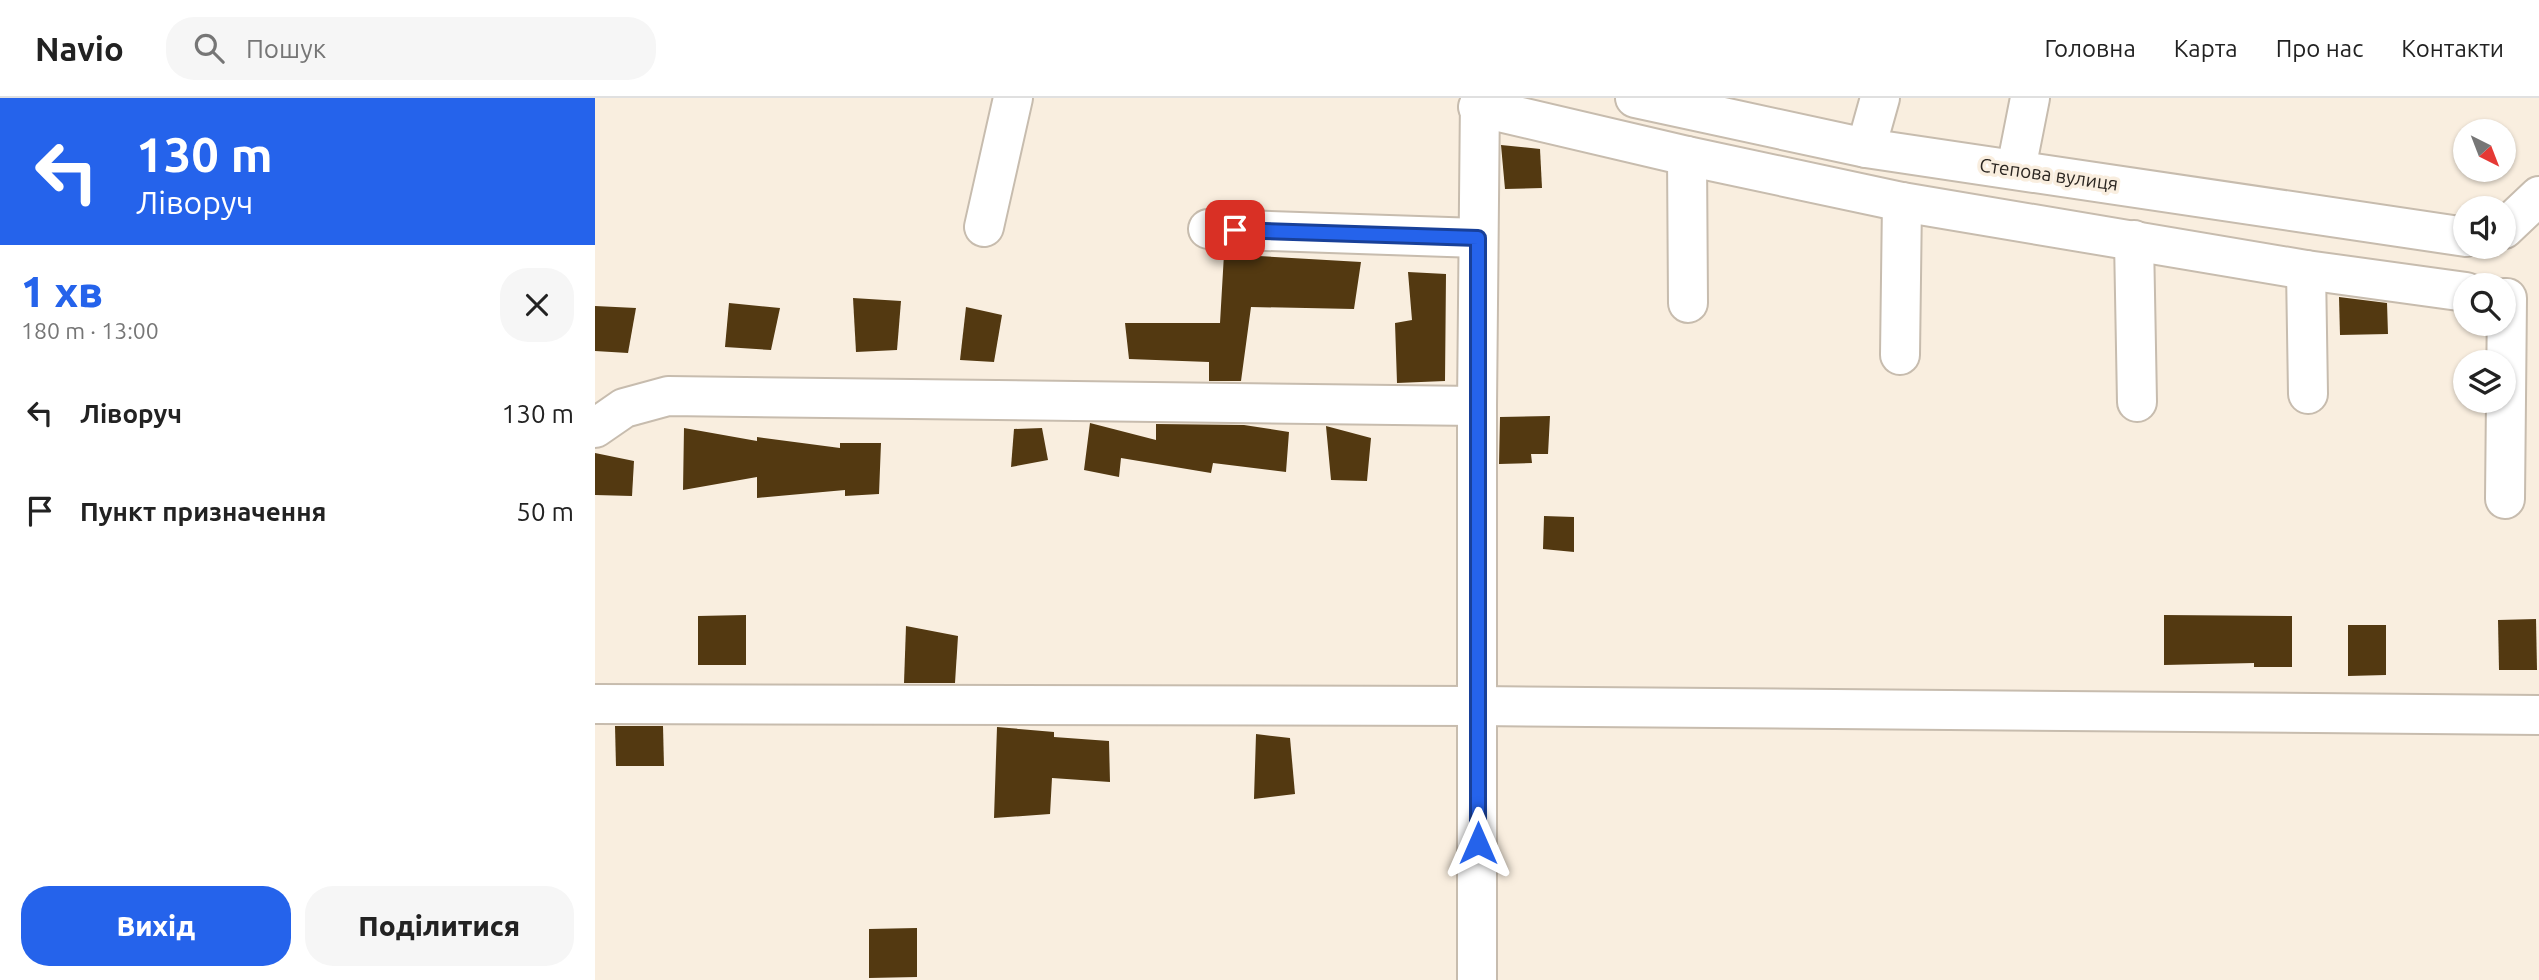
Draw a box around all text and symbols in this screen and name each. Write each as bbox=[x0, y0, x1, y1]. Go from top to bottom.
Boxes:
search box bbox=[166, 17, 656, 80]
icon: search bbox=[190, 29, 228, 67]
text: Navio bbox=[35, 30, 124, 67]
text: Пошук bbox=[246, 34, 326, 63]
text: Головна bbox=[2044, 35, 2136, 62]
text: Карта bbox=[2174, 35, 2238, 62]
text: Про нас bbox=[2276, 35, 2363, 62]
text: Контакти bbox=[2401, 35, 2504, 62]
north arrow bbox=[2453, 119, 2517, 182]
map controls bbox=[2453, 119, 2516, 413]
icon: left bbox=[21, 126, 112, 217]
text: 130 m bbox=[136, 126, 273, 181]
street label: Степова вулиця bbox=[1978, 153, 2120, 195]
text: Ліворуч bbox=[136, 184, 253, 220]
button: sound bbox=[2453, 196, 2516, 259]
pin bbox=[1205, 200, 1265, 260]
icon: arrive bbox=[1216, 211, 1254, 249]
text: 1 хв bbox=[21, 268, 103, 315]
button: close bbox=[500, 268, 574, 342]
button: search bbox=[2453, 273, 2516, 336]
text: 180 m · 13:00 bbox=[21, 318, 159, 343]
button: layers bbox=[2453, 350, 2516, 413]
icon: left bbox=[21, 394, 59, 432]
text: Ліворуч bbox=[80, 399, 182, 428]
text: 130 m bbox=[502, 399, 574, 428]
icon: arrive bbox=[21, 492, 59, 530]
text: Пункт призначення bbox=[80, 497, 326, 526]
text: 50 m bbox=[516, 497, 574, 526]
position arrow bbox=[1441, 806, 1515, 880]
button: Вихід bbox=[21, 886, 291, 966]
button: Поділитися bbox=[305, 886, 574, 966]

